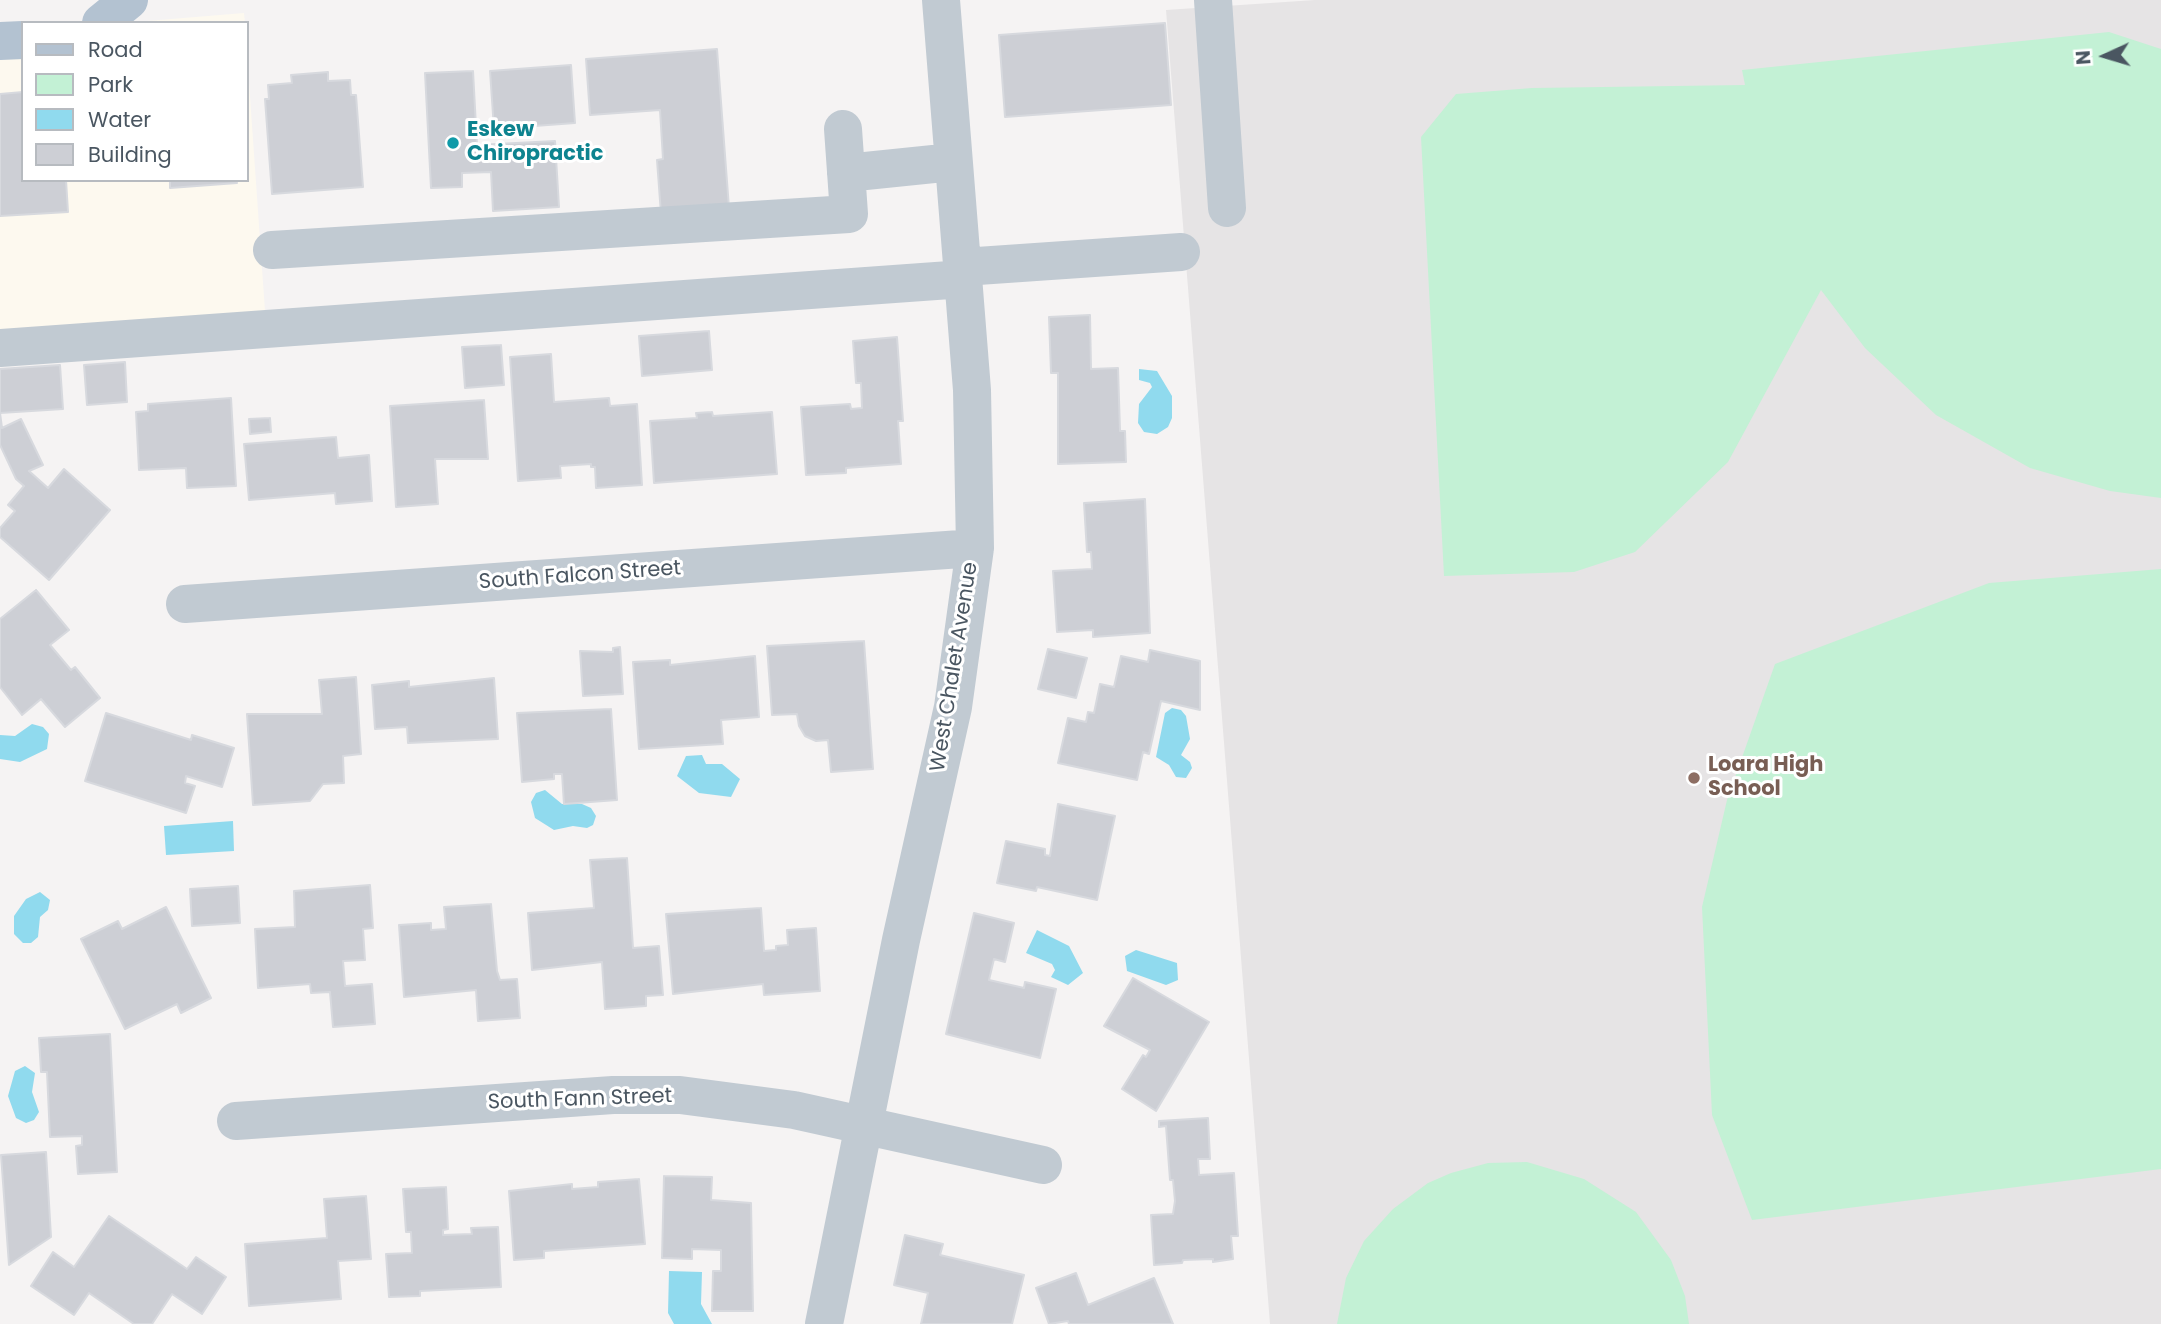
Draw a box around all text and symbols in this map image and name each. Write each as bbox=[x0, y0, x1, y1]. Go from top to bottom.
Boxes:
legend bbox=[21, 21, 248, 182]
north arrow bbox=[2070, 21, 2140, 91]
text: Road bbox=[88, 35, 143, 64]
text: N bbox=[2070, 49, 2098, 66]
text: Park bbox=[88, 70, 133, 99]
text: Water bbox=[88, 105, 151, 134]
place label: Eskew Chiropractic bbox=[467, 118, 603, 168]
marker: Eskew Chiropractic bbox=[445, 135, 461, 151]
text: Building bbox=[88, 140, 172, 169]
street label: South Falcon Street bbox=[478, 556, 682, 596]
street label: West Chalet Avenue bbox=[926, 560, 984, 774]
place label: Loara High School bbox=[1708, 753, 1823, 803]
marker: Loara High School bbox=[1686, 770, 1702, 786]
street label: South Fann Street bbox=[487, 1084, 673, 1116]

